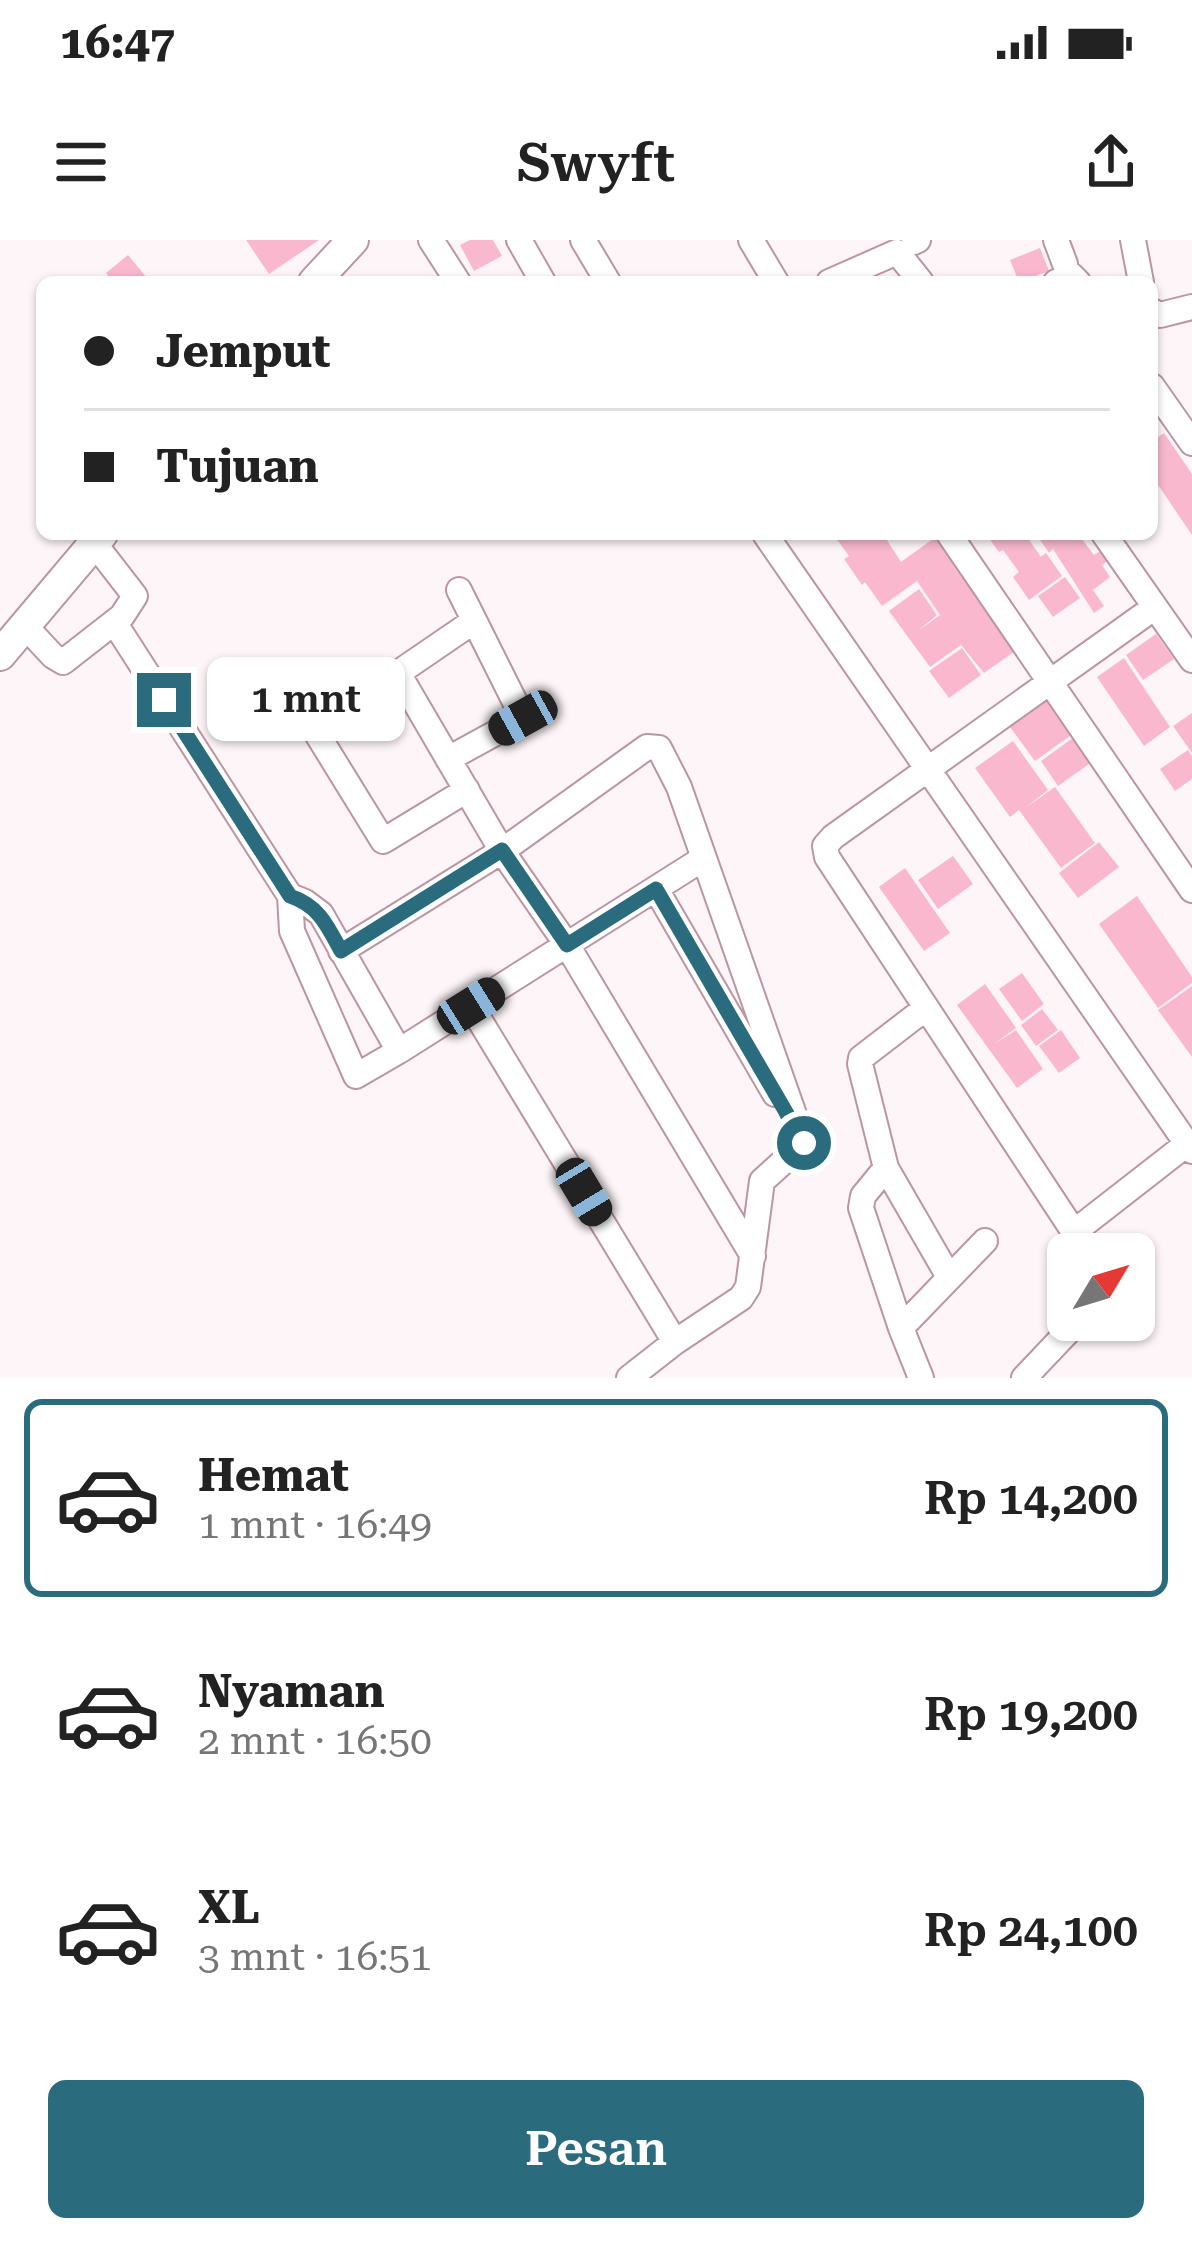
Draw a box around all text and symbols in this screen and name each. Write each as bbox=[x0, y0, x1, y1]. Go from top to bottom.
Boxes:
text: 16:47 bbox=[60, 16, 175, 69]
icon: menu bbox=[48, 129, 114, 195]
icon: share bbox=[1078, 129, 1144, 195]
text: Swyft bbox=[517, 131, 675, 194]
text: Jemput bbox=[156, 325, 330, 378]
text: Tujuan bbox=[156, 440, 319, 493]
callout: 1 mnt bbox=[206, 658, 404, 742]
route end bbox=[137, 673, 191, 727]
text: 1 mnt bbox=[251, 676, 361, 722]
car bbox=[483, 685, 563, 751]
car bbox=[431, 972, 511, 1040]
route start bbox=[777, 1116, 831, 1170]
car bbox=[550, 1152, 618, 1232]
north arrow bbox=[1047, 1233, 1155, 1341]
map controls bbox=[1047, 1233, 1155, 1341]
icon: car bbox=[54, 1444, 162, 1552]
text: Hemat bbox=[198, 1449, 349, 1502]
text: Rp 14,200 bbox=[924, 1472, 1138, 1525]
text: 1 mnt · 16:49 bbox=[198, 1502, 432, 1548]
icon: car bbox=[54, 1660, 162, 1768]
text: Nyaman bbox=[198, 1665, 385, 1718]
text: Rp 19,200 bbox=[924, 1688, 1138, 1741]
text: 2 mnt · 16:50 bbox=[198, 1718, 432, 1764]
icon: car bbox=[54, 1876, 162, 1984]
text: XL bbox=[198, 1881, 260, 1934]
text: Rp 24,100 bbox=[924, 1904, 1138, 1957]
text: 3 mnt · 16:51 bbox=[198, 1934, 432, 1980]
button: Pesan bbox=[48, 2080, 1144, 2218]

